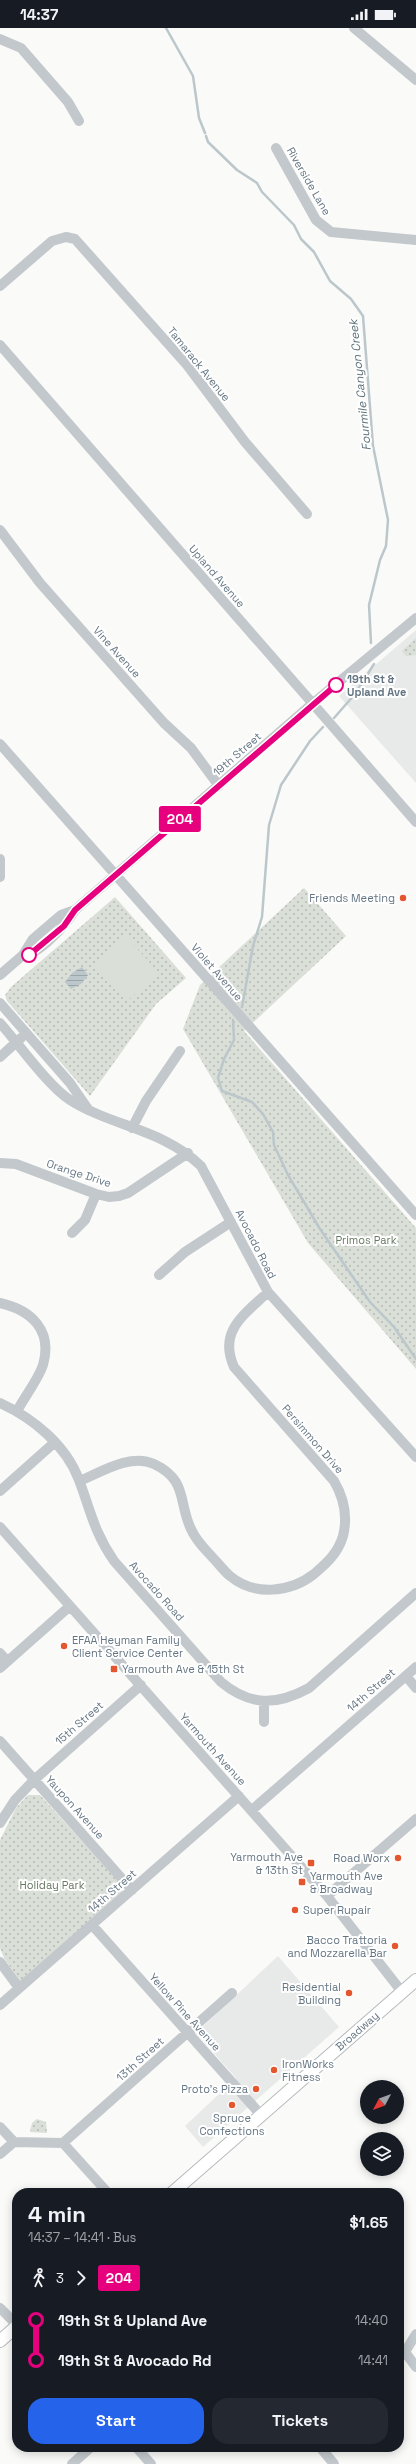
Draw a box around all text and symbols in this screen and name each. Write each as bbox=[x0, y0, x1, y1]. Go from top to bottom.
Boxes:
text: 14:37 bbox=[20, 5, 58, 24]
street label: Riverside Lane bbox=[284, 144, 334, 218]
water label: Fourmile Canyon Creek bbox=[345, 317, 375, 451]
street label: Tamarack Avenue bbox=[165, 324, 233, 404]
street label: Upland Avenue bbox=[186, 542, 248, 610]
street label: Vine Avenue bbox=[90, 623, 144, 681]
place label: 19th St & Upland Ave bbox=[347, 672, 406, 699]
marker: 19th St & Upland Ave bbox=[328, 677, 344, 693]
street label: 19th Street bbox=[210, 729, 264, 779]
line badge: 204 bbox=[157, 806, 203, 832]
text: 204 bbox=[167, 810, 193, 828]
place label: Friends Meeting bbox=[309, 891, 395, 905]
marker: Friends Meeting bbox=[398, 893, 408, 903]
street label: Violet Avenue bbox=[188, 940, 246, 1004]
unlabelled marker bbox=[21, 947, 37, 963]
street label: Orange Drive bbox=[45, 1156, 113, 1190]
street label: Avocado Road bbox=[233, 1207, 279, 1281]
park label: Primos Park bbox=[335, 1233, 397, 1247]
street label: Persimmon Drive bbox=[279, 1402, 347, 1476]
street label: Avocado Road bbox=[126, 1558, 188, 1624]
place label: EFAA Heyman Family Client Service Center bbox=[72, 1633, 183, 1660]
marker: EFAA Heyman Family Client Service Center bbox=[59, 1641, 69, 1651]
place label: Yarmouth Ave & 15th St bbox=[122, 1662, 245, 1676]
marker: Yarmouth Ave & 15th St bbox=[109, 1664, 119, 1674]
street label: 14th Street bbox=[344, 1665, 398, 1715]
street label: 15th Street bbox=[52, 1698, 106, 1748]
street label: Yarmouth Avenue bbox=[177, 1710, 249, 1788]
street label: Yaupon Avenue bbox=[43, 1772, 107, 1842]
place label: Yarmouth Ave & 13th St bbox=[230, 1850, 303, 1877]
place label: Road Worx bbox=[333, 1851, 390, 1865]
marker: Road Worx bbox=[393, 1853, 403, 1863]
marker: Yarmouth Ave & 13th St bbox=[306, 1858, 316, 1868]
street label: 14th Street bbox=[85, 1866, 139, 1916]
place label: Yarmouth Ave & Broadway bbox=[310, 1869, 383, 1896]
marker: Yarmouth Ave & Broadway bbox=[297, 1877, 307, 1887]
park label: Holiday Park bbox=[19, 1878, 85, 1892]
place label: Super Rupair bbox=[303, 1903, 371, 1917]
marker: Super Rupair bbox=[290, 1905, 300, 1915]
place label: Bacco Trattoria and Mozzarella Bar bbox=[287, 1933, 388, 1960]
marker: Bacco Trattoria and Mozzarella Bar bbox=[390, 1941, 400, 1951]
street label: Yellow Pine Avenue bbox=[146, 1970, 224, 2054]
place label: Residential Building bbox=[282, 1980, 341, 2007]
marker: Residential Building bbox=[344, 1988, 354, 1998]
street label: Broadway bbox=[332, 2008, 382, 2054]
street label: 13th Street bbox=[113, 2034, 167, 2084]
place label: IronWorks Fitness bbox=[282, 2057, 334, 2084]
marker: IronWorks Fitness bbox=[269, 2065, 279, 2075]
north arrow bbox=[360, 2080, 404, 2124]
map controls bbox=[360, 2080, 404, 2176]
place label: Proto's Pizza bbox=[181, 2082, 249, 2096]
marker: Proto's Pizza bbox=[251, 2084, 261, 2094]
marker: Spruce Confections bbox=[227, 2100, 237, 2110]
place label: Spruce Confections bbox=[199, 2111, 265, 2138]
button: layers bbox=[360, 2132, 404, 2176]
text: 4 min bbox=[28, 2200, 86, 2228]
text: $1.65 bbox=[350, 2213, 388, 2232]
text: 14:37 – 14:41 · Bus bbox=[28, 2229, 136, 2246]
icon: walk bbox=[28, 2267, 50, 2289]
icon: forward bbox=[70, 2267, 92, 2289]
text: 204 bbox=[106, 2269, 132, 2287]
text: 3 bbox=[56, 2270, 64, 2287]
text: 19th St & Upland Ave bbox=[58, 2311, 207, 2330]
text: 14:40 bbox=[355, 2312, 388, 2329]
text: 19th St & Avocado Rd bbox=[58, 2351, 212, 2370]
text: 14:41 bbox=[358, 2352, 388, 2369]
button: Start bbox=[28, 2398, 204, 2444]
button: Tickets bbox=[212, 2398, 388, 2444]

